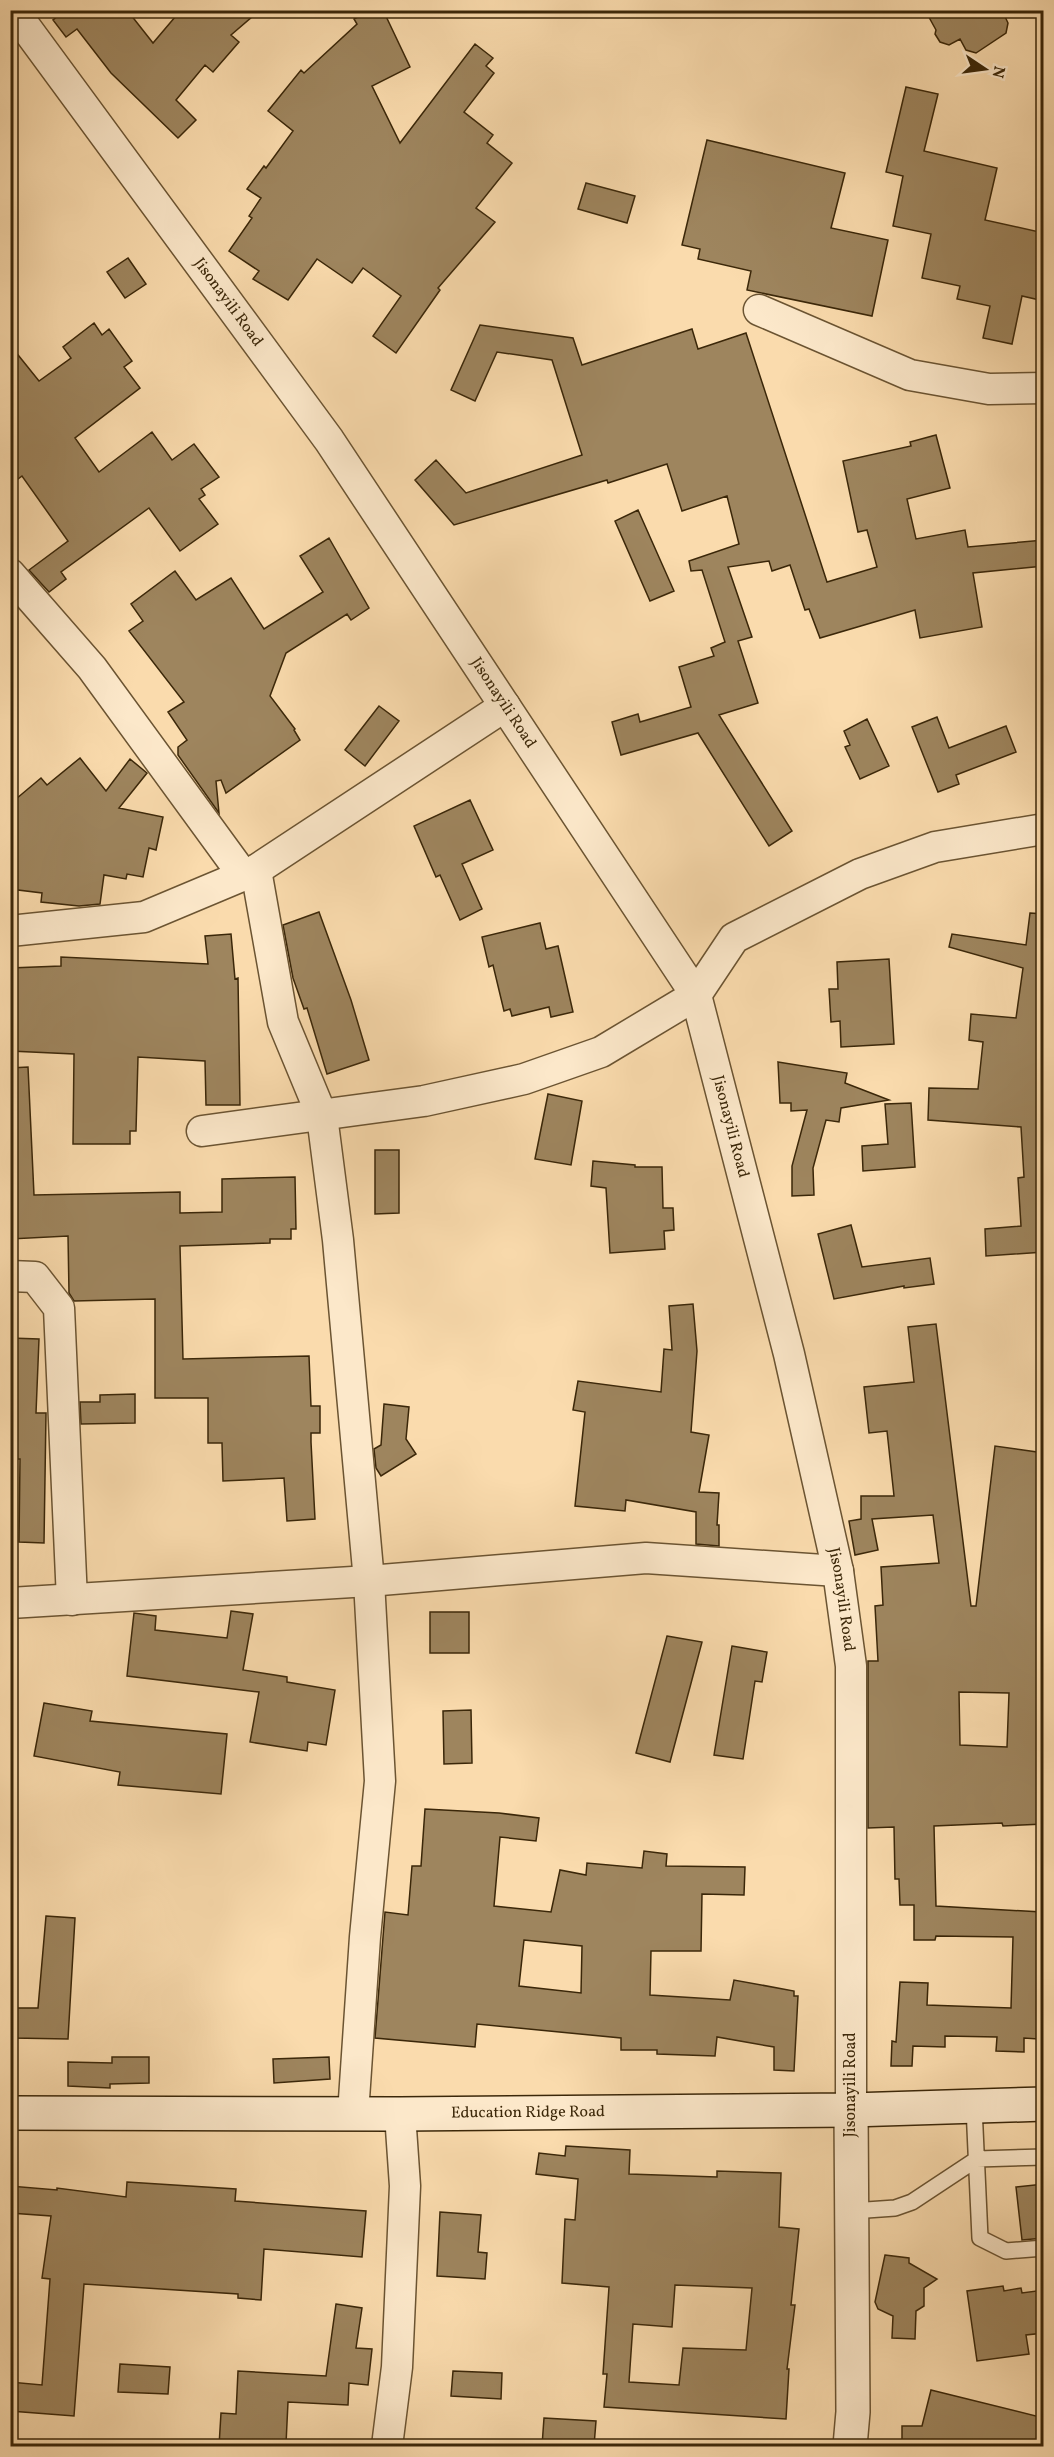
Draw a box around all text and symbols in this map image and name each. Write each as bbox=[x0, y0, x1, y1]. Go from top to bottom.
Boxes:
north arrow bbox=[955, 39, 1015, 99]
text: N bbox=[986, 64, 1010, 80]
street label: Jisonayili Road bbox=[188, 254, 268, 351]
street label: Jisonayili Road bbox=[465, 653, 541, 753]
street label: Jisonayili Road bbox=[706, 1073, 754, 1180]
street label: Jisonayili Road bbox=[822, 1545, 860, 1653]
street label: Jisonayili Road bbox=[840, 2033, 862, 2137]
street label: Education Ridge Road bbox=[451, 2101, 605, 2125]

